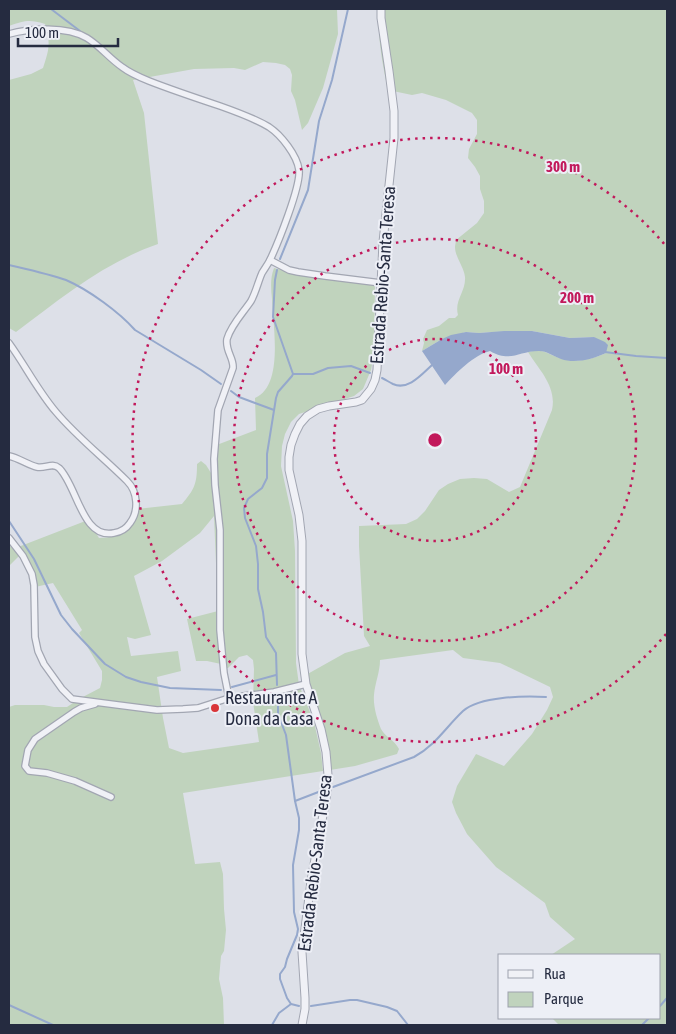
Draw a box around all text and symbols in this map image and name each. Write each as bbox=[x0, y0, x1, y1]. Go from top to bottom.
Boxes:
scale bar bbox=[18, 15, 118, 47]
text: 100 m bbox=[25, 24, 59, 41]
text: 300 m bbox=[546, 158, 580, 175]
street label: Estrada Rebio-Santa Teresa bbox=[366, 185, 399, 365]
text: 200 m bbox=[560, 289, 594, 306]
text: 100 m bbox=[489, 360, 523, 377]
centre of rings bbox=[426, 431, 444, 449]
place label: Restaurante A Dona da Casa bbox=[225, 687, 317, 729]
marker: Restaurante A Dona da Casa bbox=[209, 702, 221, 714]
street label: Estrada Rebio-Santa Teresa bbox=[293, 773, 336, 953]
legend bbox=[498, 954, 661, 1019]
text: Rua bbox=[544, 965, 566, 982]
text: Parque bbox=[544, 990, 584, 1007]

